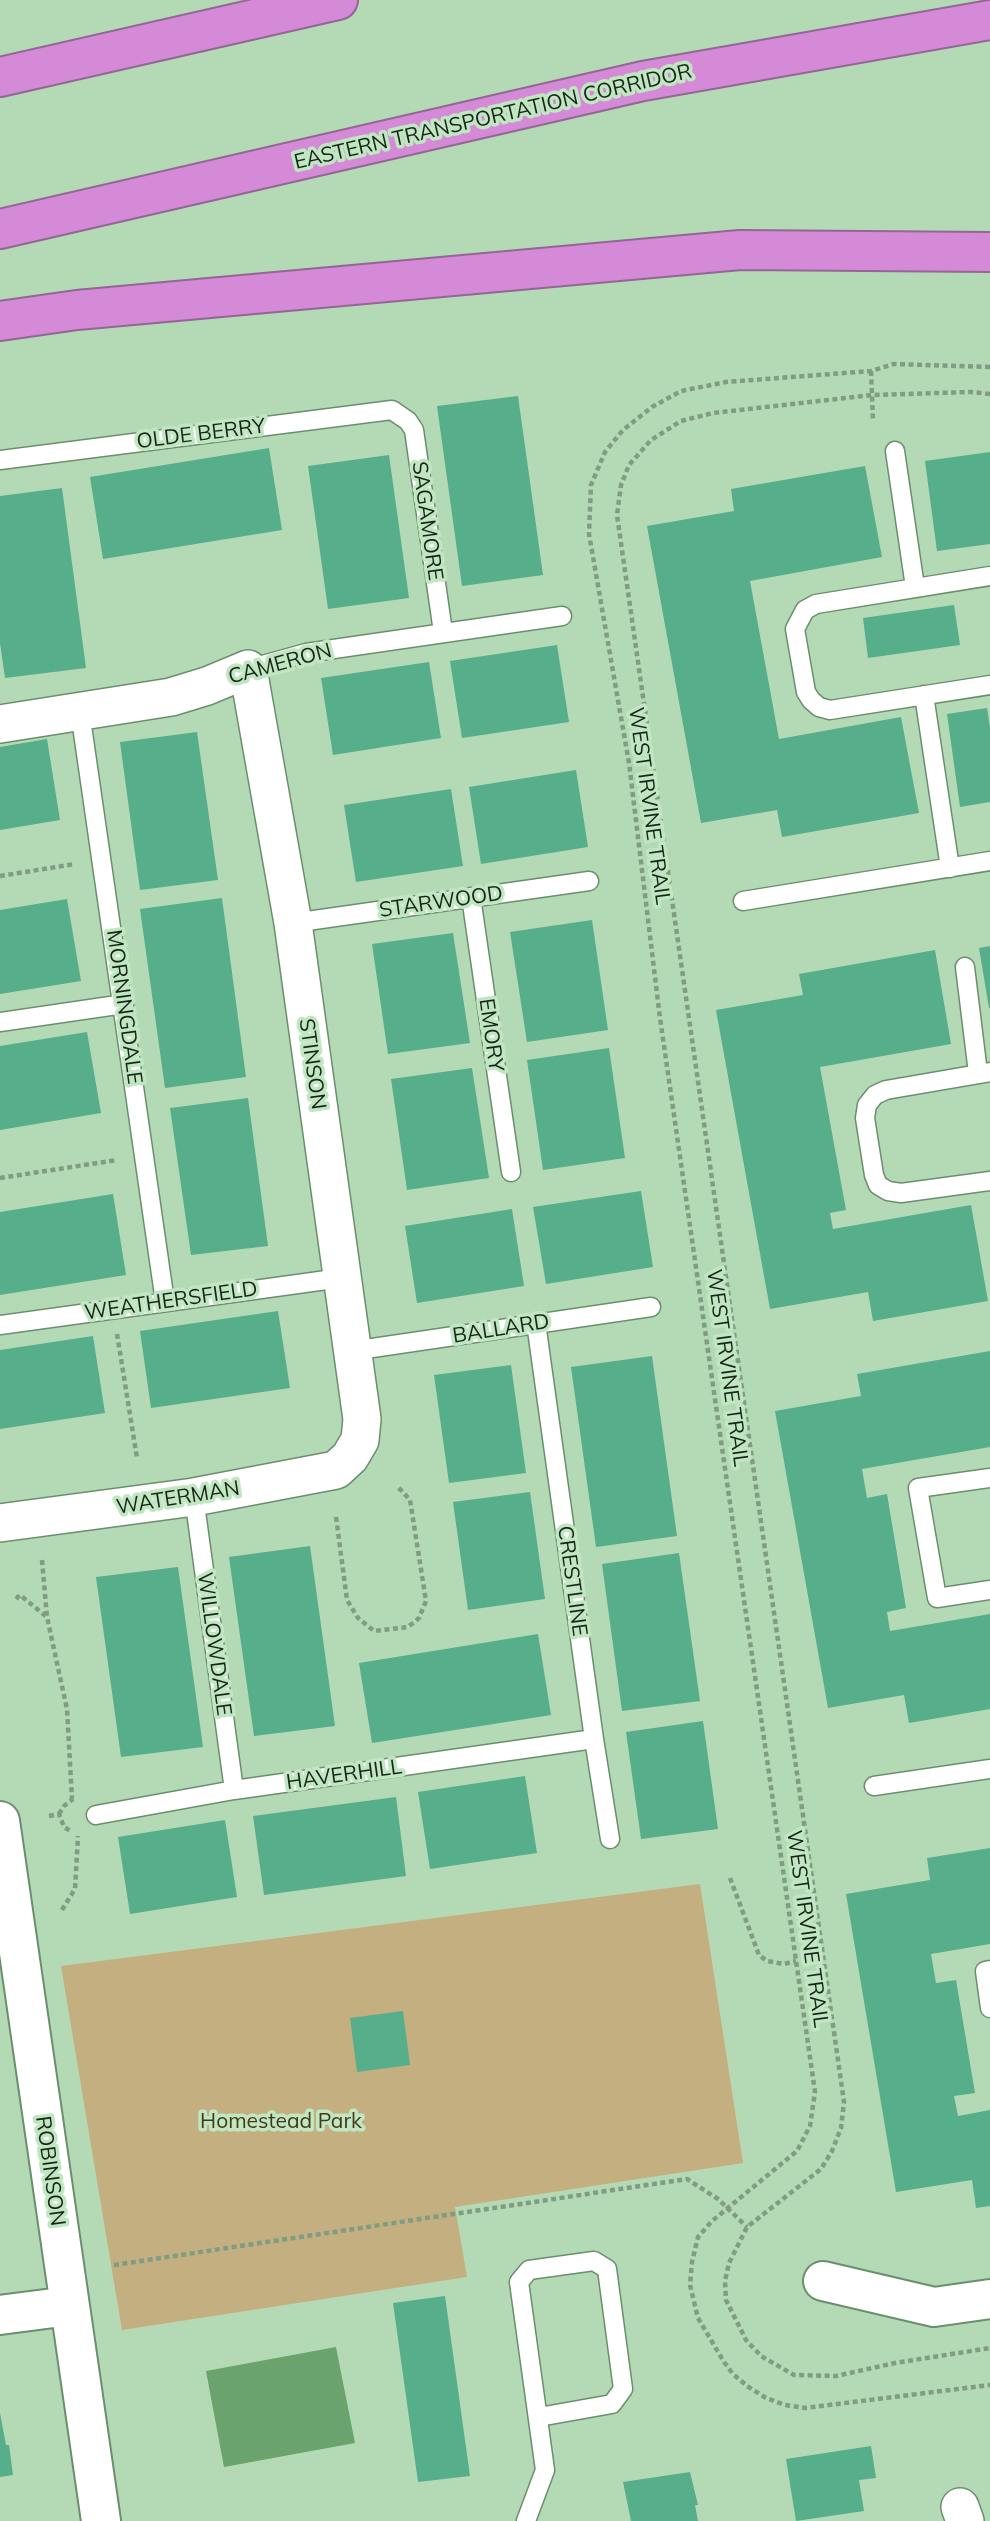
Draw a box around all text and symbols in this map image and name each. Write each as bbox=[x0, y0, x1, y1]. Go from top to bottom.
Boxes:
street label: EASTERN TRANSPORTATION CORRIDOR bbox=[292, 59, 694, 175]
street label: OLDE BERRY bbox=[135, 414, 267, 454]
street label: SAGAMORE bbox=[406, 460, 448, 582]
street label: CAMERON bbox=[225, 638, 335, 690]
street label: WEST IRVINE TRAIL bbox=[623, 706, 675, 906]
street label: STARWOOD bbox=[378, 881, 504, 923]
street label: MORNINGDALE bbox=[101, 928, 147, 1086]
street label: EMORY bbox=[473, 997, 509, 1073]
street label: STINSON bbox=[293, 1017, 331, 1111]
street label: WEST IRVINE TRAIL bbox=[701, 1268, 753, 1468]
street label: WEATHERSFIELD bbox=[83, 1276, 259, 1326]
street label: BALLARD bbox=[451, 1309, 551, 1349]
street label: WATERMAN bbox=[114, 1476, 242, 1520]
street label: CRESTLINE bbox=[552, 1524, 592, 1638]
street label: WILLOWDALE bbox=[191, 1571, 237, 1717]
street label: HAVERHILL bbox=[285, 1754, 403, 1796]
street label: WEST IRVINE TRAIL bbox=[781, 1829, 833, 2029]
park label: Homestead Park bbox=[200, 2109, 362, 2135]
street label: ROBINSON bbox=[30, 2114, 70, 2228]

